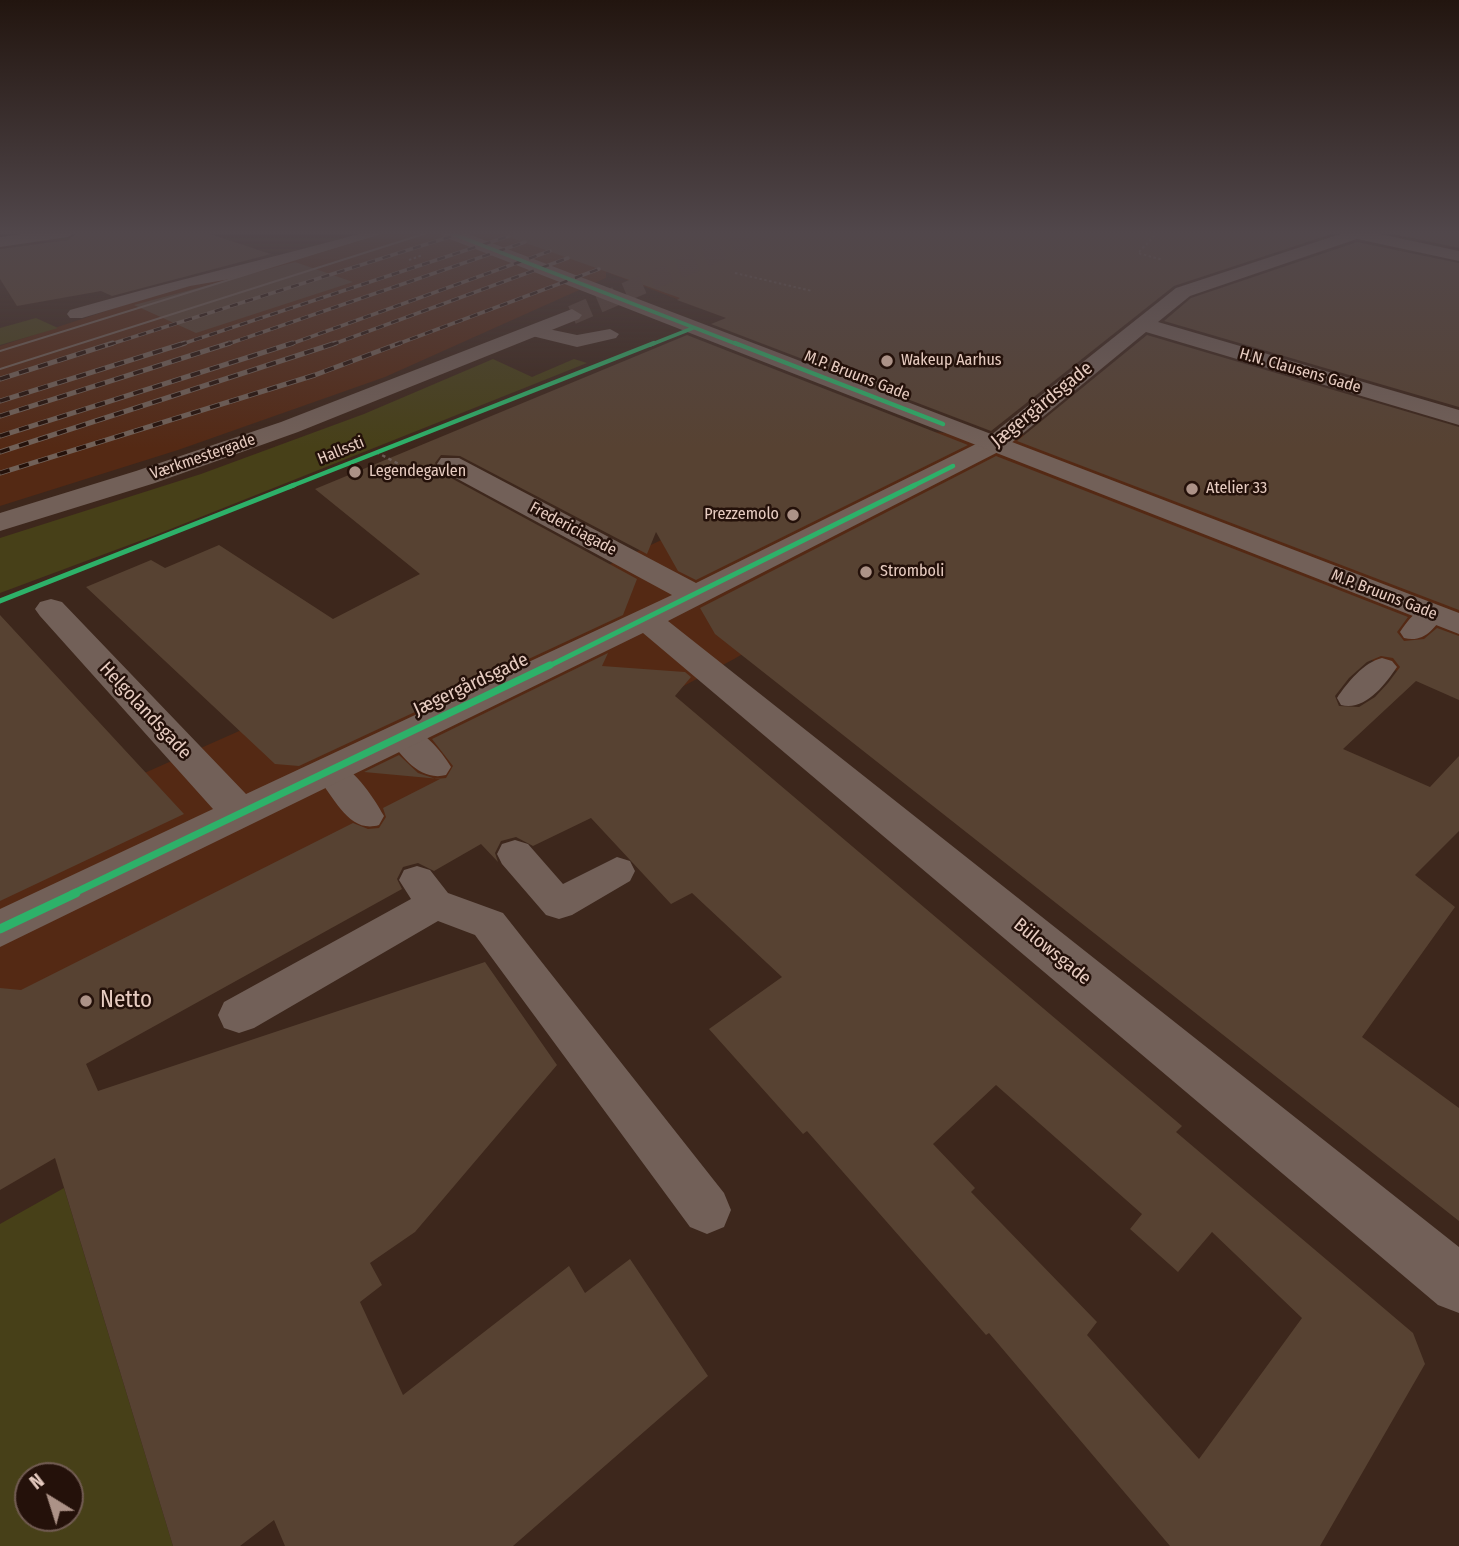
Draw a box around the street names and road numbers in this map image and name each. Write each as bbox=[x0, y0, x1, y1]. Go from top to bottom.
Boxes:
street label: H.N. Clausens Gade bbox=[1237, 344, 1363, 398]
street label: M.P. Bruuns Gade bbox=[801, 347, 913, 405]
street label: Jægergårdsgade bbox=[987, 357, 1097, 453]
street label: Værkmestergade bbox=[148, 430, 258, 484]
street label: Hallssti bbox=[315, 433, 367, 469]
street label: Fredericiagade bbox=[526, 498, 620, 560]
street label: M.P. Bruuns Gade bbox=[1328, 566, 1440, 624]
street label: Jægergårdsgade bbox=[410, 648, 532, 722]
street label: Helgolandsgade bbox=[94, 658, 196, 764]
street label: Bülowsgade bbox=[1009, 914, 1095, 990]

